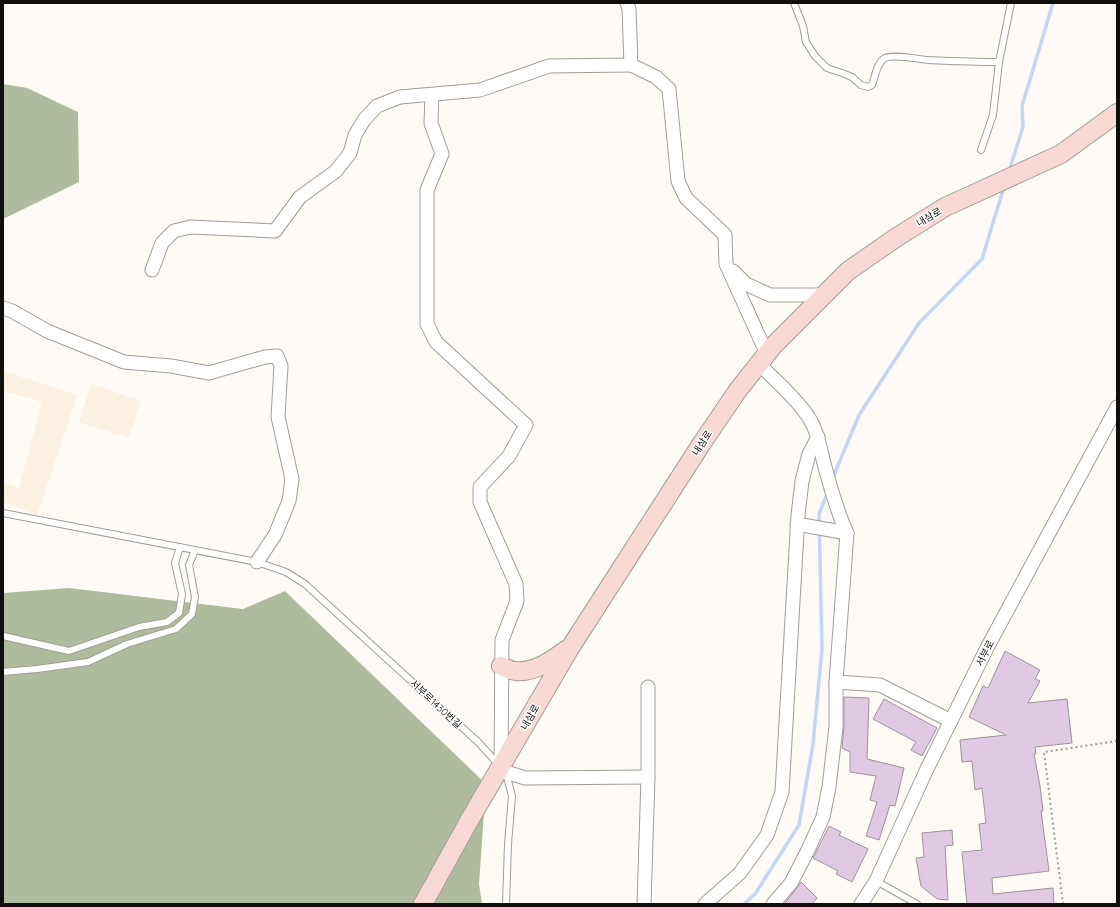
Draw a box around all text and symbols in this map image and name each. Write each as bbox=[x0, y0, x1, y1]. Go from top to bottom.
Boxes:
street label: 내삼로 bbox=[914, 204, 944, 230]
street label: 내삼로 bbox=[689, 428, 715, 458]
street label: 서부로 bbox=[973, 638, 997, 668]
street label: 서부로1430번길 bbox=[407, 677, 465, 731]
street label: 내삼로 bbox=[517, 702, 543, 732]

